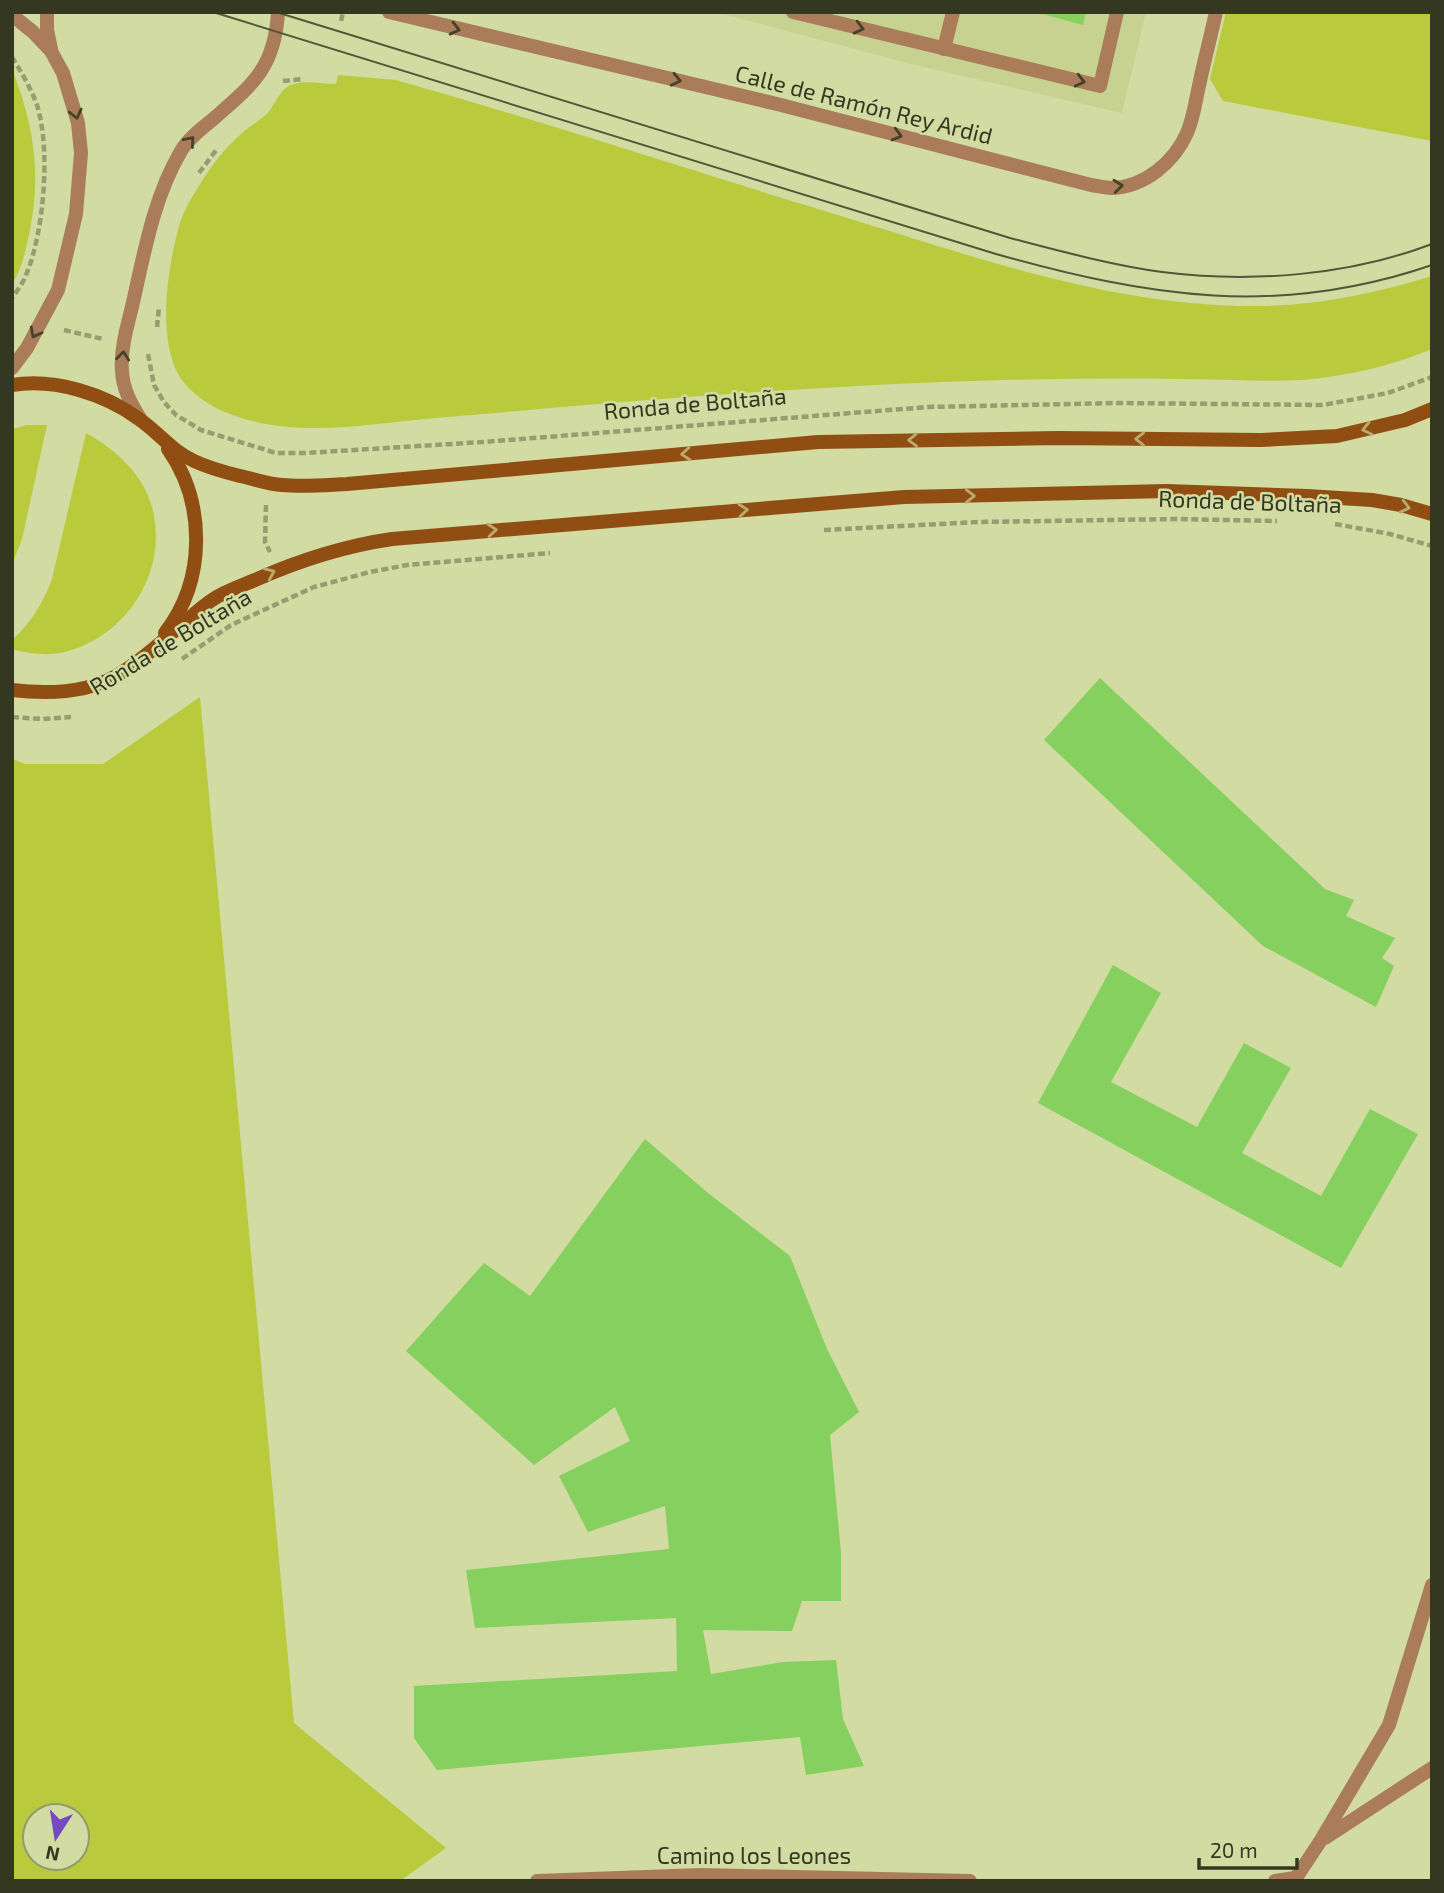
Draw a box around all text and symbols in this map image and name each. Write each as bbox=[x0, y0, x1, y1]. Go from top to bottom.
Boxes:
one-way arrow bbox=[853, 20, 865, 34]
one-way arrow bbox=[449, 21, 461, 35]
street label: Calle de Ramón Rey Ardid bbox=[732, 58, 996, 150]
one-way arrow bbox=[670, 72, 682, 87]
one-way arrow bbox=[1074, 73, 1086, 88]
one-way arrow bbox=[67, 108, 82, 120]
one-way arrow bbox=[891, 127, 903, 141]
one-way arrow bbox=[182, 136, 194, 149]
one-way arrow bbox=[1113, 179, 1124, 194]
one-way arrow bbox=[30, 326, 43, 338]
one-way arrow bbox=[115, 350, 130, 361]
street label: Ronda de Boltaña bbox=[602, 381, 788, 425]
one-way arrow bbox=[1361, 421, 1373, 435]
one-way arrow bbox=[1134, 431, 1145, 447]
one-way arrow bbox=[907, 432, 917, 448]
one-way arrow bbox=[680, 446, 691, 461]
street label: Ronda de Boltaña bbox=[1158, 484, 1342, 518]
one-way arrow bbox=[965, 488, 976, 503]
one-way arrow bbox=[1399, 499, 1411, 513]
one-way arrow bbox=[738, 503, 749, 518]
one-way arrow bbox=[487, 523, 498, 538]
one-way arrow bbox=[263, 567, 276, 581]
street label: Ronda de Boltaña bbox=[84, 582, 256, 700]
north arrow bbox=[21, 1802, 91, 1872]
scale bar bbox=[1199, 1826, 1297, 1870]
text: 20 m bbox=[1210, 1837, 1258, 1862]
text: N bbox=[43, 1841, 61, 1867]
street label: Camino los Leones bbox=[657, 1841, 851, 1869]

